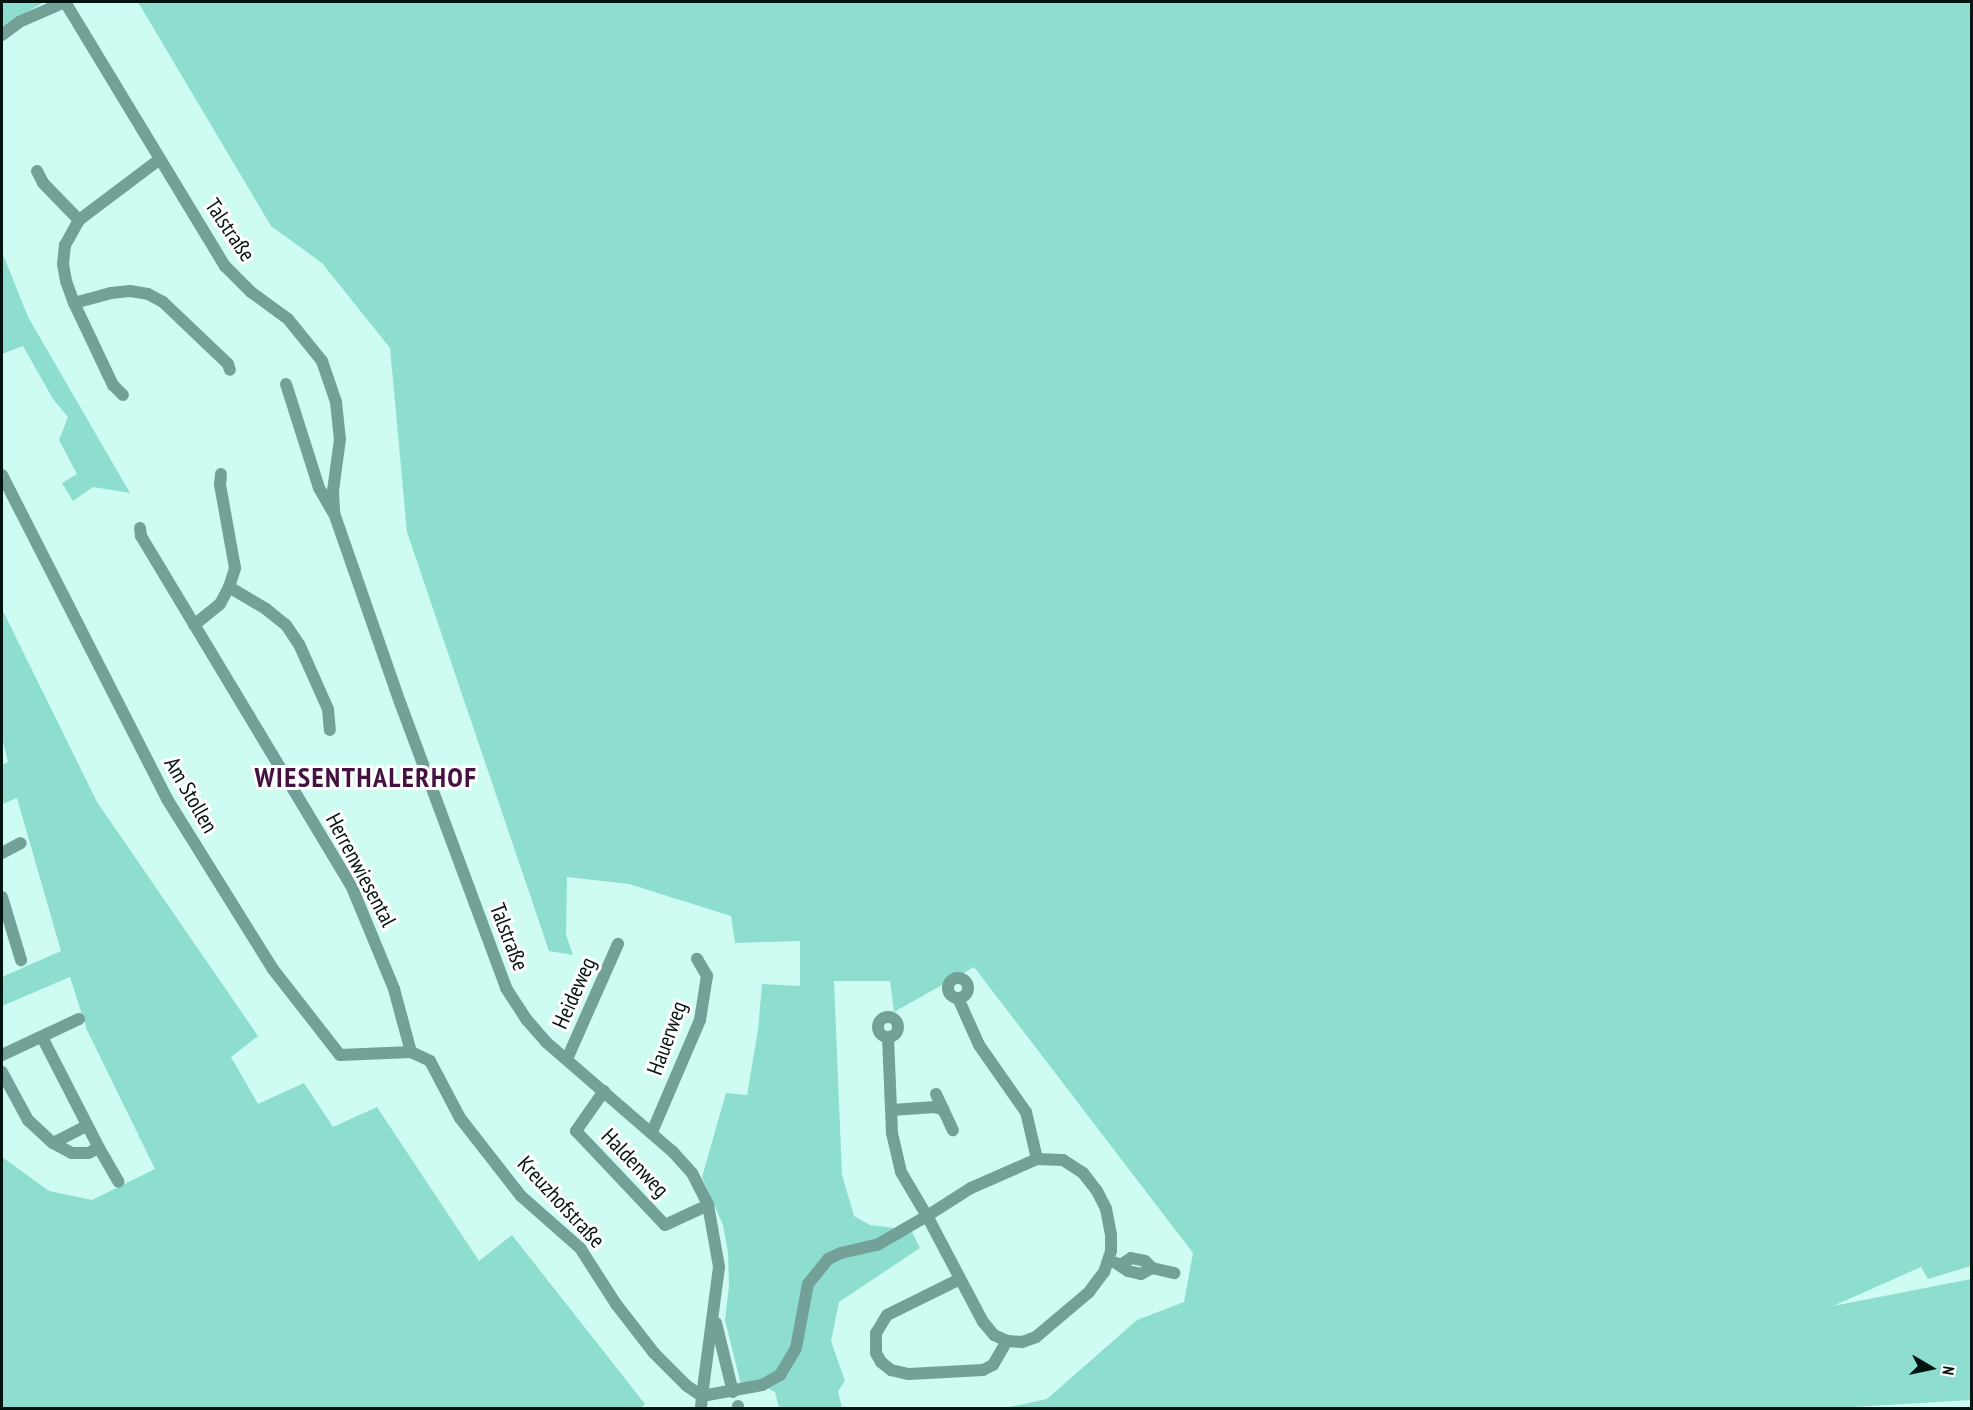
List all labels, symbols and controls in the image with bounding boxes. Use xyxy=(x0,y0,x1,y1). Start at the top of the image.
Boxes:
street label: Talstraße xyxy=(199,194,261,266)
street label: Am Stollen xyxy=(159,752,223,838)
district label: WIESENTHALERHOF xyxy=(254,760,478,794)
street label: Herrenwiesental xyxy=(320,809,402,931)
street label: Talstraße xyxy=(484,900,534,974)
street label: Heideweg xyxy=(547,953,601,1033)
street label: Hauerweg xyxy=(642,998,692,1078)
street label: Haldenweg xyxy=(596,1123,674,1203)
street label: Kreuzhofstraße xyxy=(512,1151,610,1253)
north arrow xyxy=(1901,1338,1961,1398)
text: N xyxy=(1938,1365,1959,1377)

